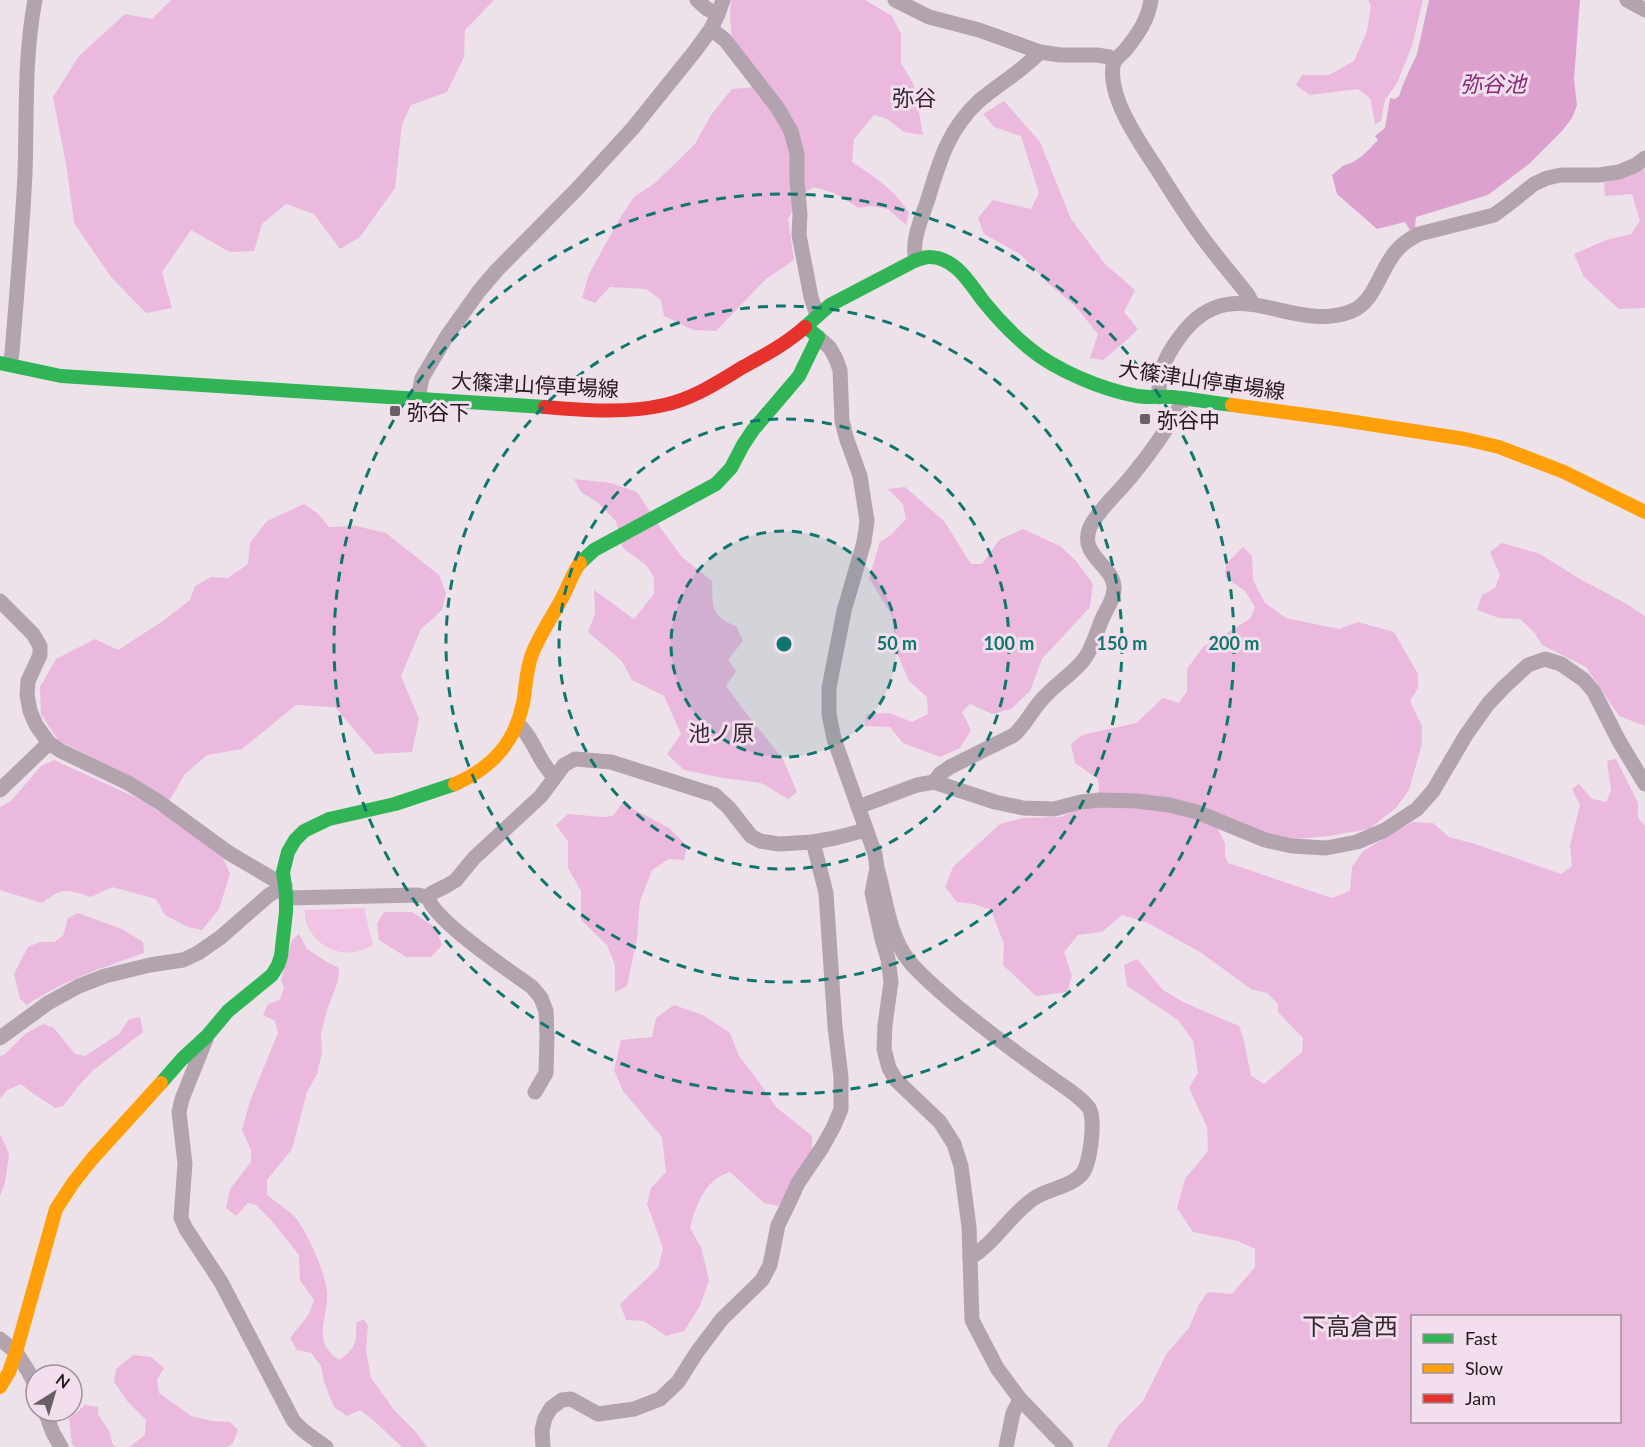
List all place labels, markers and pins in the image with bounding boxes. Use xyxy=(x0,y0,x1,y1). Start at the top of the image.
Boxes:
place label: 弥谷下 xyxy=(407,399,470,424)
marker: 弥谷下 xyxy=(388,404,402,418)
place label: 弥谷中 xyxy=(1157,407,1220,432)
marker: 弥谷中 xyxy=(1138,412,1152,426)
centre of rings xyxy=(774,634,794,654)

